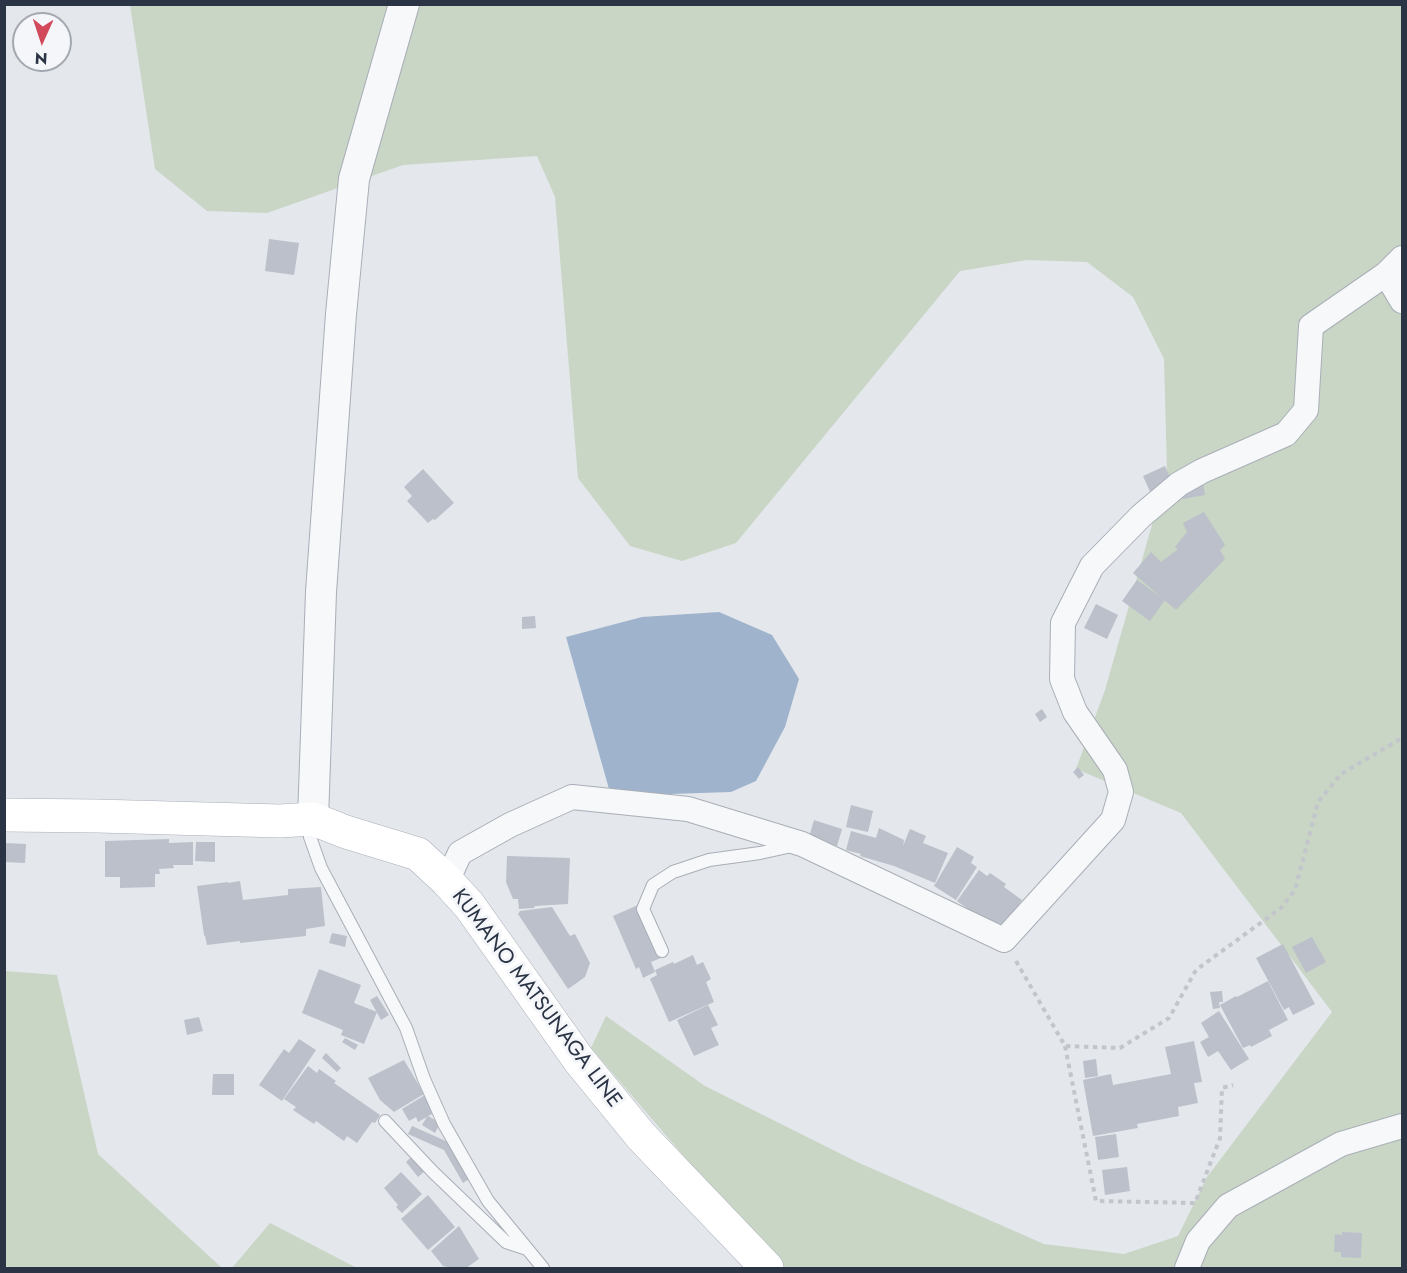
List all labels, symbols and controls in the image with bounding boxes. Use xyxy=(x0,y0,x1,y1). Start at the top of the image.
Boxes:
north arrow xyxy=(12,12,72,72)
text: N xyxy=(34,47,48,70)
street label: KUMANO MATSUNAGA LINE xyxy=(446,885,626,1113)

